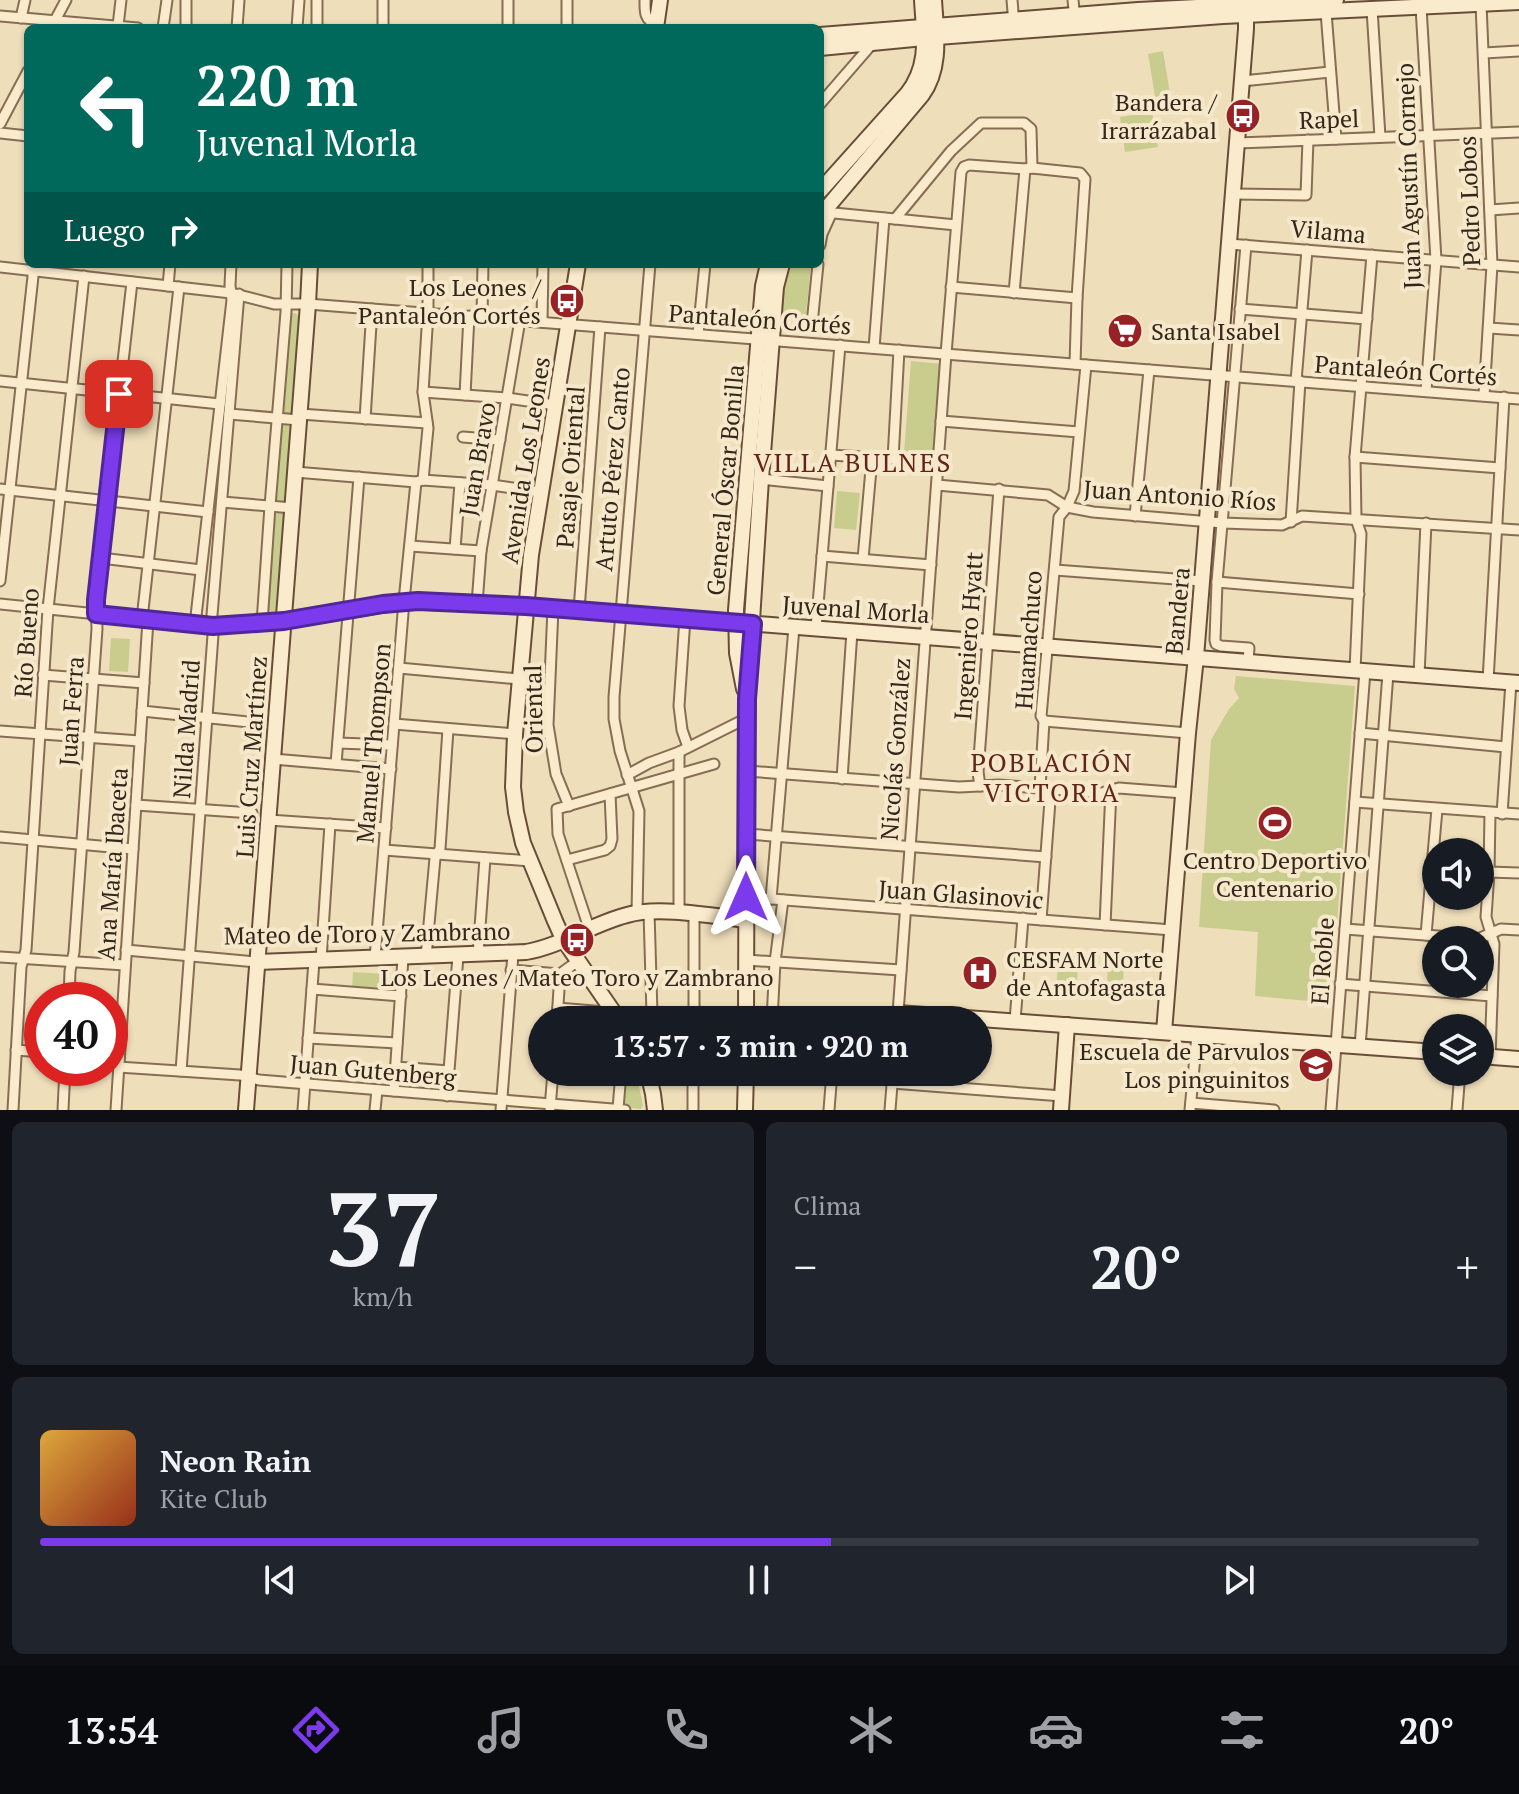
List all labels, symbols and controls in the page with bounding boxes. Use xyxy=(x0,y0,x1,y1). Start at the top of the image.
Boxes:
text: 220 m xyxy=(196,48,358,122)
icon: left xyxy=(64,56,168,160)
street label: Juan Agustín Cornejo xyxy=(1388,62,1428,290)
place label: Bandera / Irarrázabal xyxy=(1100,86,1218,146)
bus stop icon: Bandera / Irarrázabal xyxy=(1224,97,1262,135)
street label: Rapel xyxy=(1298,102,1360,136)
text: Juvenal Morla xyxy=(196,119,418,166)
street label: Pedro Lobos xyxy=(1451,135,1487,267)
icon: right xyxy=(161,208,205,252)
text: Luego xyxy=(64,210,145,250)
street label: Vilama xyxy=(1289,212,1367,250)
place label: Los Leones / Pantaleón Cortés xyxy=(358,271,542,331)
bus stop icon: Los Leones / Pantaleón Cortés xyxy=(548,282,586,320)
street label: Pantaleón Cortés xyxy=(668,297,852,341)
supermarket icon: Santa Isabel xyxy=(1106,312,1144,350)
place label: Santa Isabel xyxy=(1151,315,1280,347)
street label: Pantaleón Cortés xyxy=(1314,348,1498,392)
street label: Avenida Los Leones xyxy=(493,354,557,566)
pin xyxy=(85,360,153,428)
street label: General Óscar Bonilla xyxy=(699,363,751,597)
street label: Artuto Pérez Canto xyxy=(587,366,637,572)
icon: arrive xyxy=(97,372,141,416)
street label: Pasaje Oriental xyxy=(548,385,592,549)
street label: Juan Bravo xyxy=(451,399,503,519)
district label: VILLA BULNES xyxy=(754,445,952,479)
street label: Juan Antonio Ríos xyxy=(1082,472,1278,518)
street label: Ingeniero Hyatt xyxy=(946,551,990,721)
street label: Bandera xyxy=(1157,566,1197,656)
street label: Huamachuco xyxy=(1007,569,1049,711)
street label: Río Bueno xyxy=(6,587,46,699)
street label: Juvenal Morla xyxy=(781,588,931,630)
street label: Manuel Thompson xyxy=(348,642,398,844)
street label: Juan Ferra xyxy=(51,655,91,767)
street label: Luis Cruz Martínez xyxy=(228,655,274,859)
street label: Nicolás González xyxy=(873,657,917,841)
street label: Nilda Madrid xyxy=(165,658,207,800)
street label: Oriental xyxy=(516,664,550,754)
district label: POBLACIÓN VICTORIA xyxy=(970,745,1134,809)
street label: Ana María Ibaceta xyxy=(89,766,135,962)
sports icon: Centro Deportivo Centenario xyxy=(1256,804,1294,842)
map controls xyxy=(1422,838,1494,1086)
button: sound xyxy=(1422,838,1494,910)
place label: Centro Deportivo Centenario xyxy=(1183,844,1367,904)
position arrow xyxy=(704,855,788,939)
street label: Juan Glasinovic xyxy=(877,872,1045,916)
street label: Mateo de Toro y Zambrano xyxy=(223,915,511,951)
street label: El Roble xyxy=(1303,916,1341,1006)
bus stop icon: Los Leones / Mateo Toro y Zambrano xyxy=(558,921,596,959)
button: search xyxy=(1422,926,1494,998)
place label: CESFAM Norte de Antofagasta xyxy=(1006,943,1166,1003)
hospital icon: CESFAM Norte de Antofagasta xyxy=(961,954,999,992)
place label: Los Leones / Mateo Toro y Zambrano xyxy=(380,961,774,993)
speed limit sign: 40 xyxy=(24,982,128,1086)
button: layers xyxy=(1422,1014,1494,1086)
text: 13:57 · 3 min · 920 m xyxy=(612,1026,908,1066)
place label: Escuela de Parvulos Los pinguinitos xyxy=(1079,1035,1290,1095)
school or university icon: Escuela de Parvulos Los pinguinitos xyxy=(1297,1046,1335,1084)
street label: Juan Gutenberg xyxy=(289,1047,458,1093)
text: 37 xyxy=(324,1158,442,1296)
text: Clima xyxy=(794,1188,861,1222)
text: 20° xyxy=(1090,1227,1183,1306)
text: − xyxy=(794,1237,817,1296)
text: + xyxy=(1456,1237,1479,1296)
text: km/h xyxy=(353,1279,413,1313)
text: Neon Rain xyxy=(160,1441,311,1481)
text: Kite Club xyxy=(160,1481,267,1515)
icon: previous xyxy=(258,1558,302,1602)
icon: pause xyxy=(737,1558,781,1602)
icon: next xyxy=(1217,1558,1261,1602)
icon: directions xyxy=(288,1702,344,1758)
icon: music xyxy=(473,1702,529,1758)
icon: phone xyxy=(658,1702,714,1758)
icon: climate xyxy=(843,1702,899,1758)
icon: car xyxy=(1028,1702,1084,1758)
icon: filters xyxy=(1214,1702,1270,1758)
text: 13:54 xyxy=(65,1707,158,1754)
text: 20° xyxy=(1399,1707,1454,1754)

